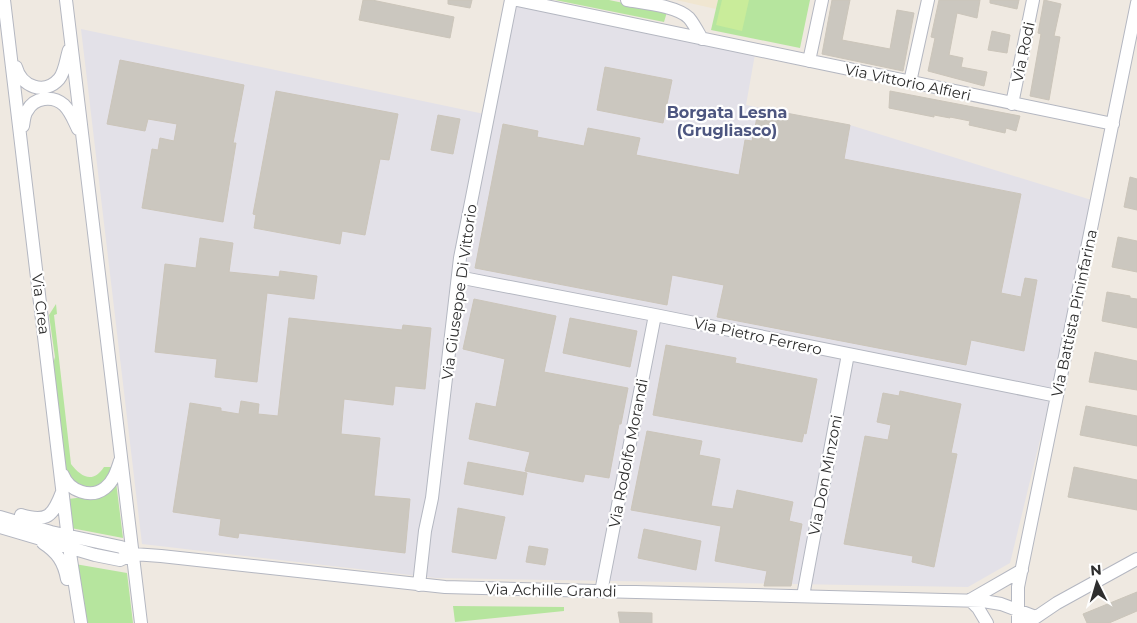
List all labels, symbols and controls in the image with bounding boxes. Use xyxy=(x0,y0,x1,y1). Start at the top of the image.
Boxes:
street label: Via Rodi xyxy=(1007,20,1039,84)
street label: Via Vittorio Alfieri xyxy=(843,59,973,105)
district label: Borgata Lesna (Grugliasco) xyxy=(667,103,787,140)
street label: Via Giuseppe Di Vittorio xyxy=(437,203,481,381)
street label: Via Battista Pininfarina xyxy=(1047,227,1101,399)
street label: Via Crea xyxy=(28,272,54,336)
street label: Via Pietro Ferrero xyxy=(692,313,824,359)
street label: Via Rodolfo Morandi xyxy=(604,377,652,529)
street label: Via Don Minzoni xyxy=(804,413,846,537)
north arrow xyxy=(1072,558,1122,608)
text: N xyxy=(1089,561,1102,580)
street label: Via Achille Grandi xyxy=(485,579,617,601)

